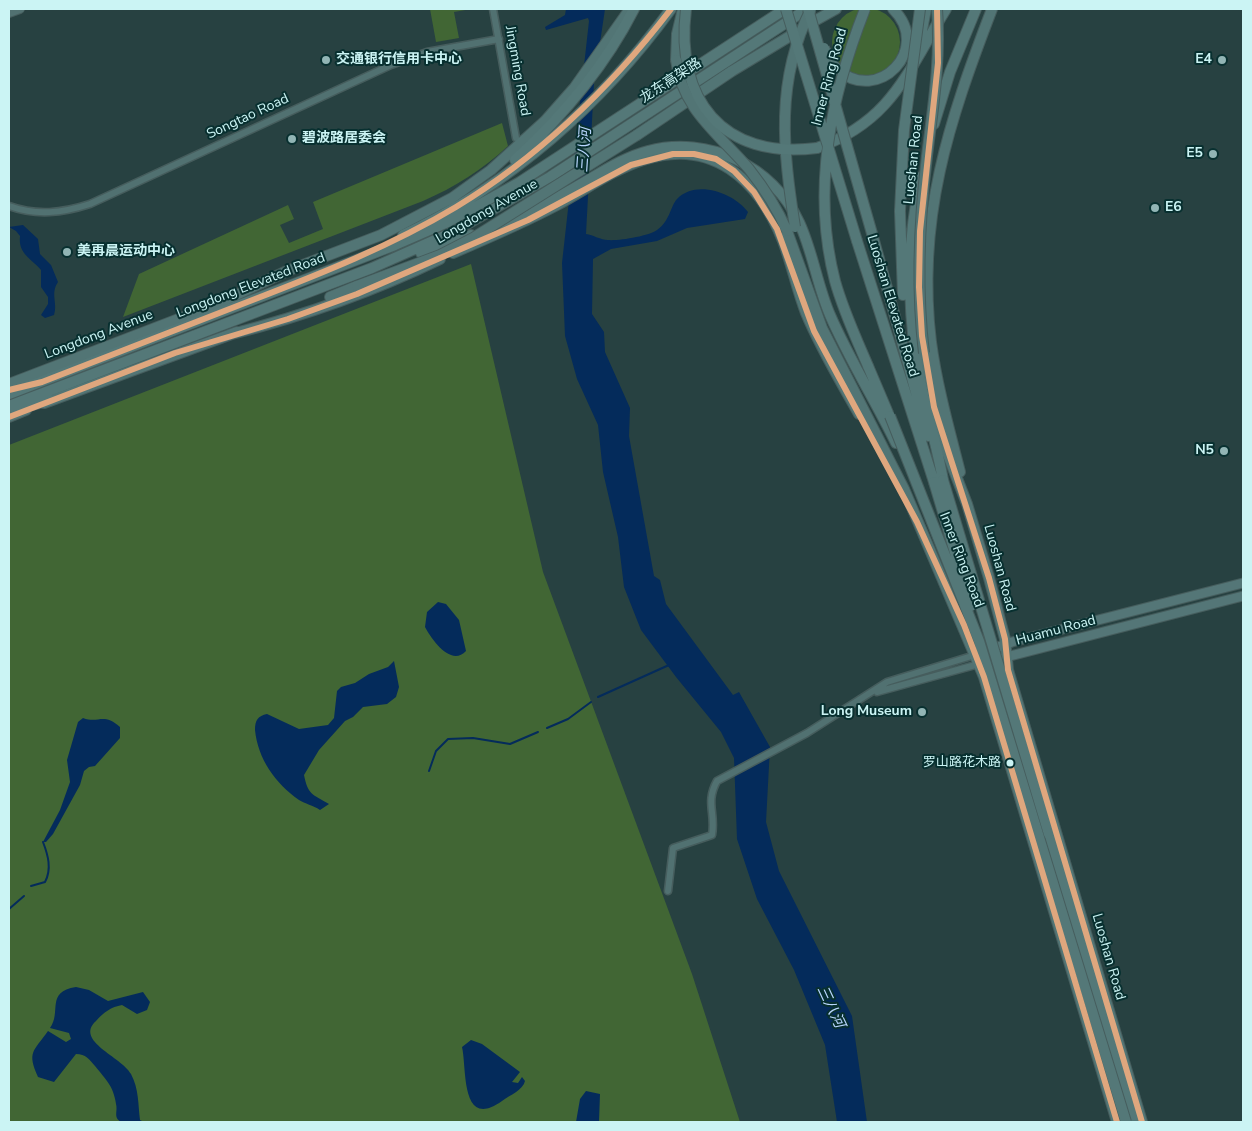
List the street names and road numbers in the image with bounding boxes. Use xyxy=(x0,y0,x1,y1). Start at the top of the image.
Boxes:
street label: Jingming Road xyxy=(501,24,533,118)
street label: Inner Ring Road xyxy=(809,26,851,128)
street label: 龙东高架路 xyxy=(637,55,705,107)
street label: Songtao Road xyxy=(204,91,292,143)
street label: Luoshan Road xyxy=(901,115,927,205)
street label: Longdong Avenue xyxy=(433,176,541,248)
street label: Luoshan Elevated Road xyxy=(862,233,922,379)
street label: Longdong Elevated Road xyxy=(174,250,328,322)
street label: Longdong Avenue xyxy=(42,307,156,363)
street label: Inner Ring Road xyxy=(935,510,987,610)
street label: Luoshan Road xyxy=(979,523,1019,613)
street label: Huamu Road xyxy=(1014,612,1098,650)
street label: Luoshan Road xyxy=(1088,912,1128,1002)

